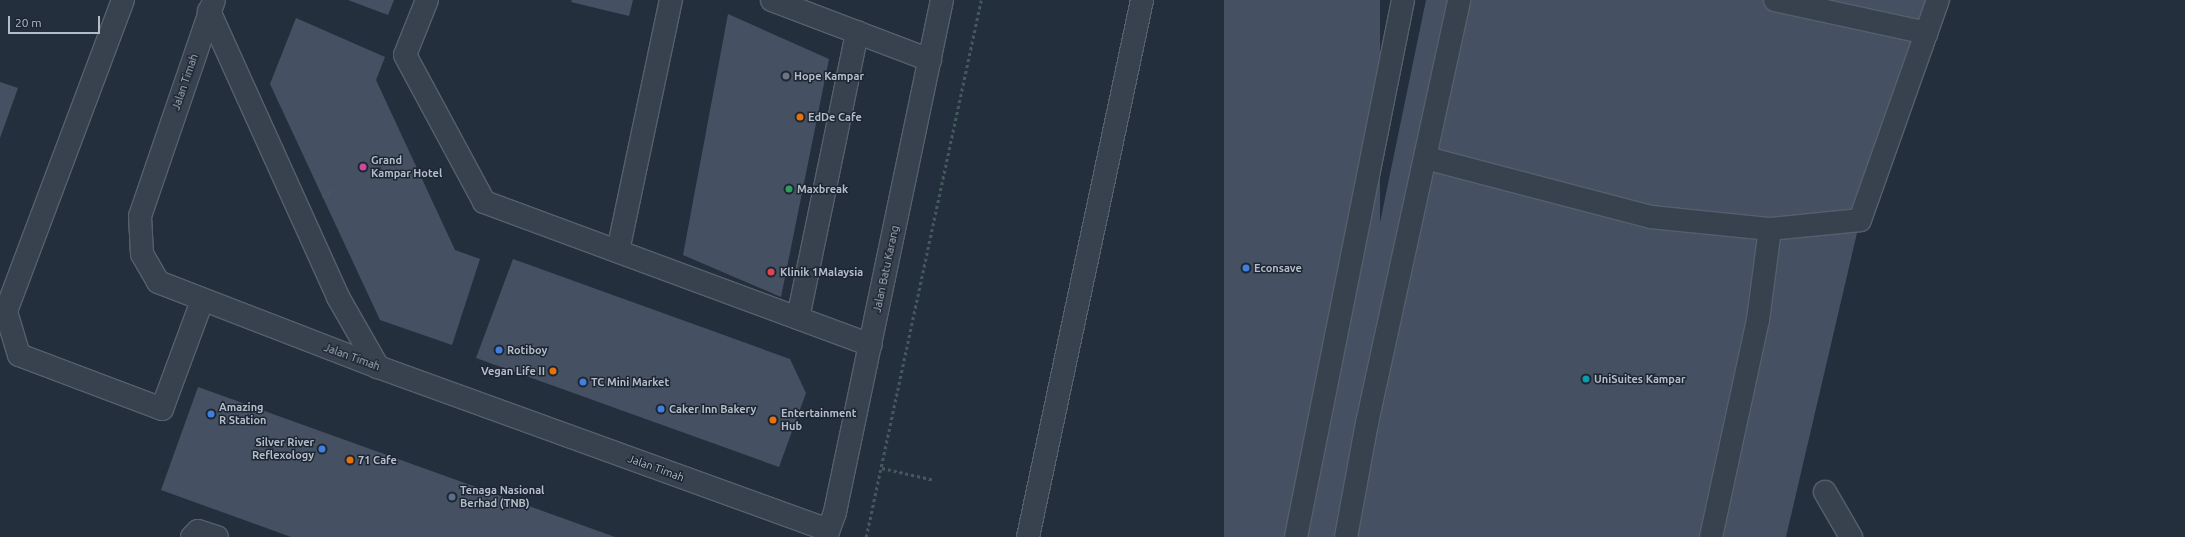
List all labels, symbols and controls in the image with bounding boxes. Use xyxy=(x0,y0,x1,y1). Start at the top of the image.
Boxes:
scale bar xyxy=(10,8,102,34)
text: 20 m xyxy=(15,16,42,29)
street label: Jalan Timah xyxy=(169,52,201,112)
place label: Hope Kampar xyxy=(794,69,864,83)
marker: Hope Kampar xyxy=(781,71,791,81)
place label: EdDe Cafe xyxy=(808,110,862,124)
marker: EdDe Cafe xyxy=(795,112,805,122)
place label: Grand Kampar Hotel xyxy=(371,154,442,180)
marker: Grand Kampar Hotel xyxy=(358,162,368,172)
place label: Maxbreak xyxy=(797,182,848,196)
marker: Maxbreak xyxy=(784,184,794,194)
street label: Jalan Batu Karang xyxy=(870,224,902,314)
place label: Econsave xyxy=(1254,261,1302,275)
marker: Econsave xyxy=(1241,263,1251,273)
place label: Klinik 1Malaysia xyxy=(780,265,863,279)
marker: Klinik 1Malaysia xyxy=(765,266,777,278)
street label: Jalan Timah xyxy=(322,341,382,373)
place label: Rotiboy xyxy=(507,343,547,357)
marker: Rotiboy xyxy=(494,345,504,355)
place label: Vegan Life II xyxy=(481,364,545,378)
marker: Vegan Life II xyxy=(548,366,558,376)
place label: UniSuites Kampar xyxy=(1594,372,1685,386)
marker: UniSuites Kampar xyxy=(1581,374,1591,384)
place label: TC Mini Market xyxy=(591,375,669,389)
marker: TC Mini Market xyxy=(578,377,588,387)
place label: Amazing R Station xyxy=(219,401,266,427)
place label: Caker Inn Bakery xyxy=(669,402,756,416)
marker: Caker Inn Bakery xyxy=(656,404,666,414)
place label: Entertainment Hub xyxy=(781,407,856,433)
marker: Amazing R Station xyxy=(206,409,216,419)
marker: Entertainment Hub xyxy=(768,415,778,425)
place label: Silver River Reflexology xyxy=(252,436,314,462)
marker: Silver River Reflexology xyxy=(317,444,327,454)
street label: Jalan Timah xyxy=(626,452,686,484)
place label: 71 Cafe xyxy=(358,453,397,467)
marker: 71 Cafe xyxy=(345,455,355,465)
place label: Tenaga Nasional Berhad (TNB) xyxy=(460,484,544,510)
marker: Tenaga Nasional Berhad (TNB) xyxy=(447,492,457,502)

